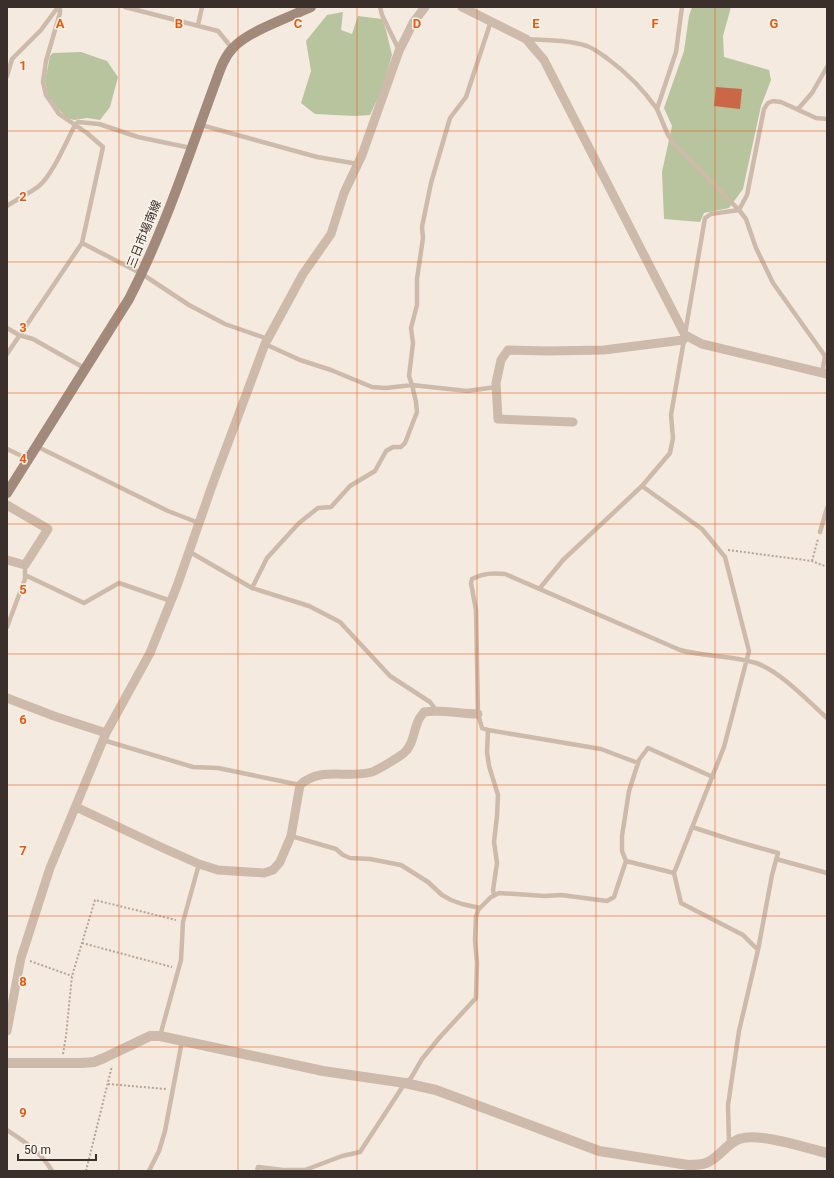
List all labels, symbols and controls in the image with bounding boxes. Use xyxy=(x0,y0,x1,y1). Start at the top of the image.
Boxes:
text: A xyxy=(56,16,65,31)
text: B xyxy=(175,16,183,31)
text: C xyxy=(294,16,303,31)
text: D xyxy=(413,16,421,31)
text: E xyxy=(532,16,540,31)
text: F xyxy=(651,16,659,31)
text: G xyxy=(770,16,779,31)
text: 1 xyxy=(19,58,27,73)
text: 2 xyxy=(19,189,27,204)
street label: 三日市場南線 xyxy=(124,198,164,270)
text: 3 xyxy=(19,320,27,335)
text: 4 xyxy=(19,451,27,466)
text: 5 xyxy=(19,582,27,597)
text: 6 xyxy=(19,712,27,727)
text: 7 xyxy=(19,843,27,858)
text: 8 xyxy=(19,974,27,989)
text: 9 xyxy=(19,1105,27,1120)
scale bar xyxy=(18,1136,96,1162)
text: 50 m xyxy=(24,1143,51,1157)

